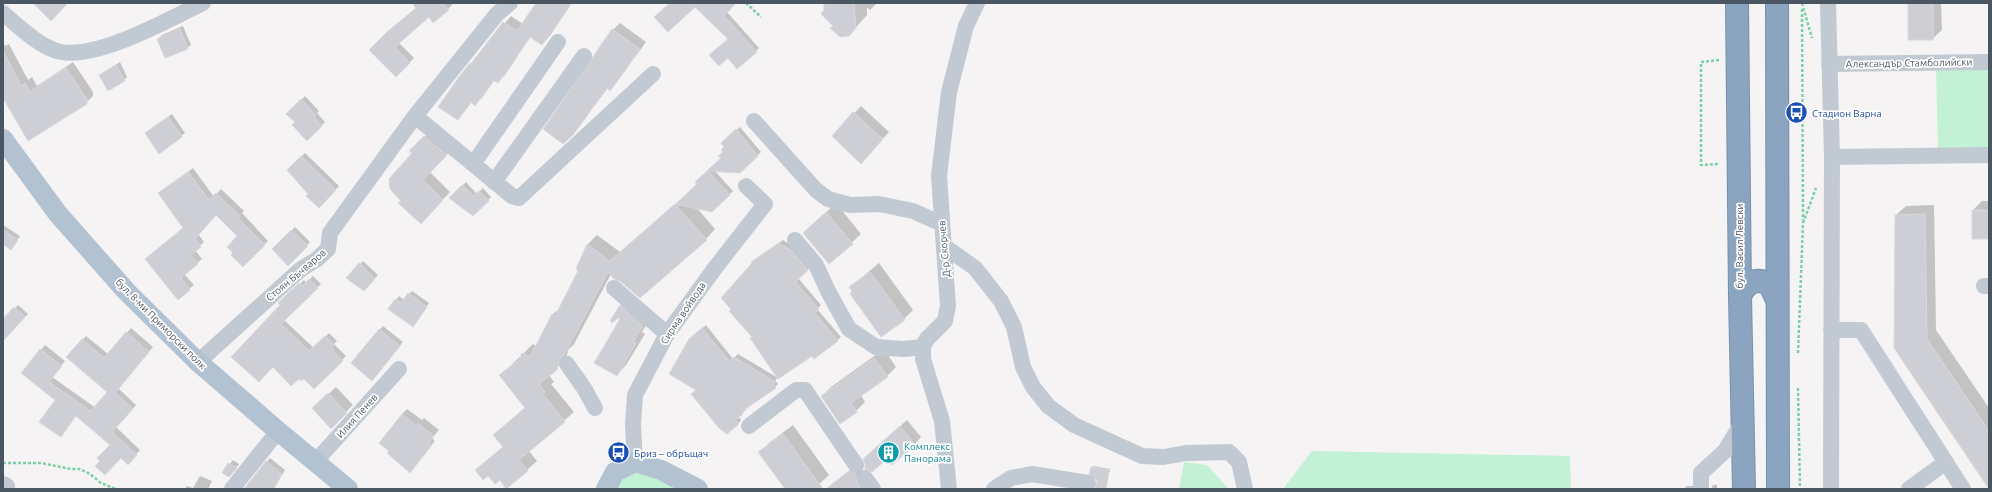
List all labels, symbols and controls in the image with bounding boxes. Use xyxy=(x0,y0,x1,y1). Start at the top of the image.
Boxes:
street label: Александър Стамболийски xyxy=(1846,56,1972,70)
bus stop icon: Стадион Варна xyxy=(1783,100,1809,126)
place label: Стадион Варна xyxy=(1812,108,1882,119)
street label: бул. Васил Левски xyxy=(1734,203,1745,288)
street label: Д-р Скорчев xyxy=(936,220,952,278)
street label: Стоян Бъчваров xyxy=(264,247,328,303)
street label: бул. 8-ми Приморски полк xyxy=(113,276,209,372)
street label: Сирма войвода xyxy=(658,280,708,346)
street label: Илия Пенев xyxy=(334,392,380,440)
building icon: Комплекс Панорама xyxy=(876,439,902,465)
bus stop icon: Бриз – обръщач xyxy=(606,440,632,466)
place label: Комплекс Панорама xyxy=(904,441,951,464)
place label: Бриз – обръщач xyxy=(634,448,708,459)

